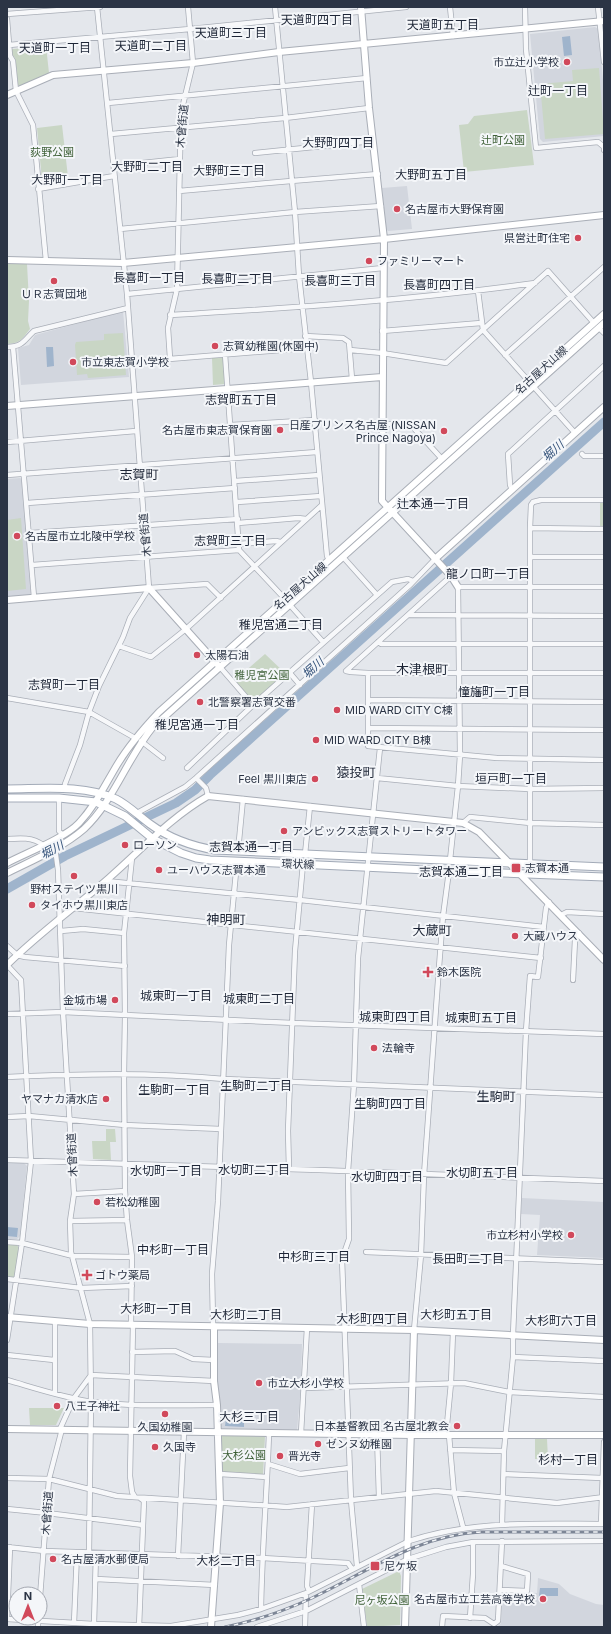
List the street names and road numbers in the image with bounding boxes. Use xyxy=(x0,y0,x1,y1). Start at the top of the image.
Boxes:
street label: 木曾街道 xyxy=(173,103,191,149)
street label: 名古屋犬山線 xyxy=(512,343,570,397)
street label: 木曾街道 xyxy=(136,512,154,558)
street label: 名古屋犬山線 xyxy=(271,559,329,613)
street label: 環状線 xyxy=(281,856,315,872)
street label: 木曾街道 xyxy=(64,1133,80,1177)
street label: 木曾街道 xyxy=(38,1491,56,1535)

